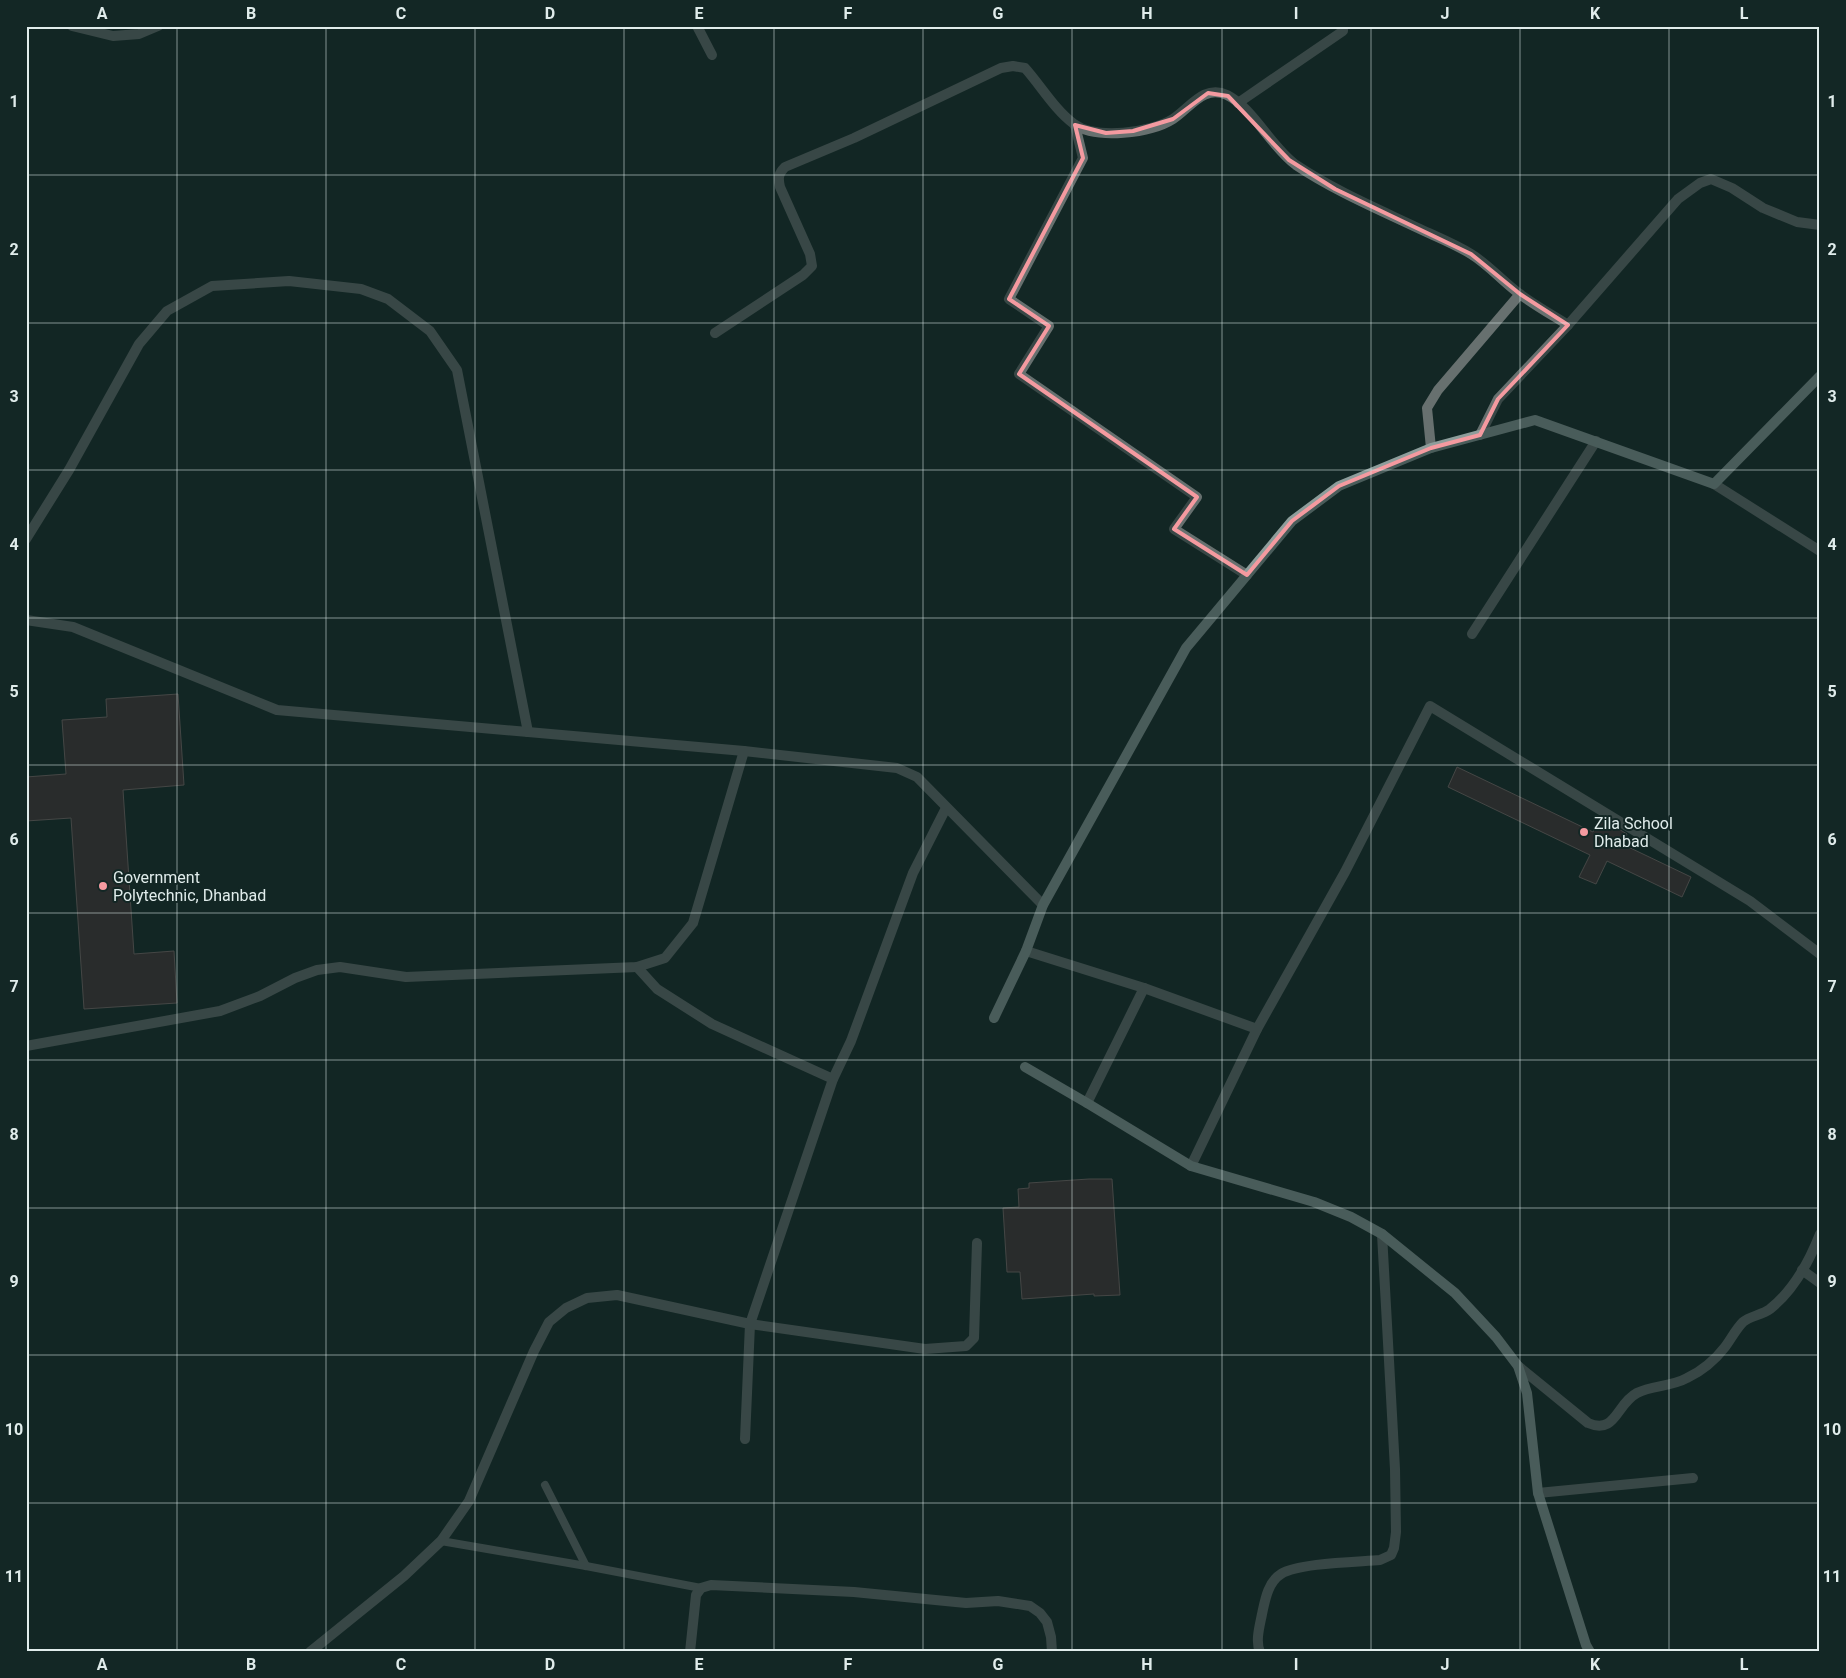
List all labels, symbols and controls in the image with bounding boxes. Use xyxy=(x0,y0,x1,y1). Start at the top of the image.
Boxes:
text: A xyxy=(97,4,108,23)
text: B xyxy=(246,4,256,23)
text: C xyxy=(396,4,406,23)
text: D xyxy=(545,4,555,23)
text: E xyxy=(695,4,704,23)
text: F xyxy=(844,4,853,23)
text: G xyxy=(993,4,1004,23)
text: H xyxy=(1141,4,1153,23)
text: I xyxy=(1294,4,1298,23)
text: J xyxy=(1441,4,1449,23)
text: K xyxy=(1590,4,1601,23)
text: L xyxy=(1740,4,1749,23)
text: 1 xyxy=(9,92,19,111)
text: 1 xyxy=(1827,92,1837,111)
text: 2 xyxy=(9,240,19,259)
text: 2 xyxy=(1827,240,1837,259)
text: 3 xyxy=(9,387,19,406)
text: 3 xyxy=(1827,387,1837,406)
text: 4 xyxy=(9,535,19,554)
text: 4 xyxy=(1827,535,1837,554)
text: 5 xyxy=(9,682,19,701)
text: 5 xyxy=(1827,682,1837,701)
place label: Zila School Dhabad xyxy=(1594,814,1673,851)
marker: Zila School Dhabad xyxy=(1578,826,1590,838)
text: 6 xyxy=(9,830,19,849)
text: 6 xyxy=(1827,830,1837,849)
place label: Government Polytechnic, Dhanbad xyxy=(113,868,266,905)
marker: Government Polytechnic, Dhanbad xyxy=(97,880,109,892)
text: 7 xyxy=(9,977,19,996)
text: 7 xyxy=(1827,977,1837,996)
text: 8 xyxy=(9,1125,19,1144)
text: 8 xyxy=(1827,1125,1837,1144)
text: 9 xyxy=(9,1272,19,1291)
text: 9 xyxy=(1827,1272,1837,1291)
text: 10 xyxy=(5,1420,23,1439)
text: 10 xyxy=(1823,1420,1841,1439)
text: 11 xyxy=(5,1567,23,1586)
text: 11 xyxy=(1823,1567,1841,1586)
text: A xyxy=(97,1655,108,1674)
text: B xyxy=(246,1655,256,1674)
text: C xyxy=(396,1655,406,1674)
text: D xyxy=(545,1655,555,1674)
text: E xyxy=(695,1655,704,1674)
text: F xyxy=(844,1655,853,1674)
text: G xyxy=(993,1655,1004,1674)
text: H xyxy=(1141,1655,1153,1674)
text: I xyxy=(1294,1655,1298,1674)
text: J xyxy=(1441,1655,1449,1674)
text: K xyxy=(1590,1655,1601,1674)
text: L xyxy=(1740,1655,1749,1674)

